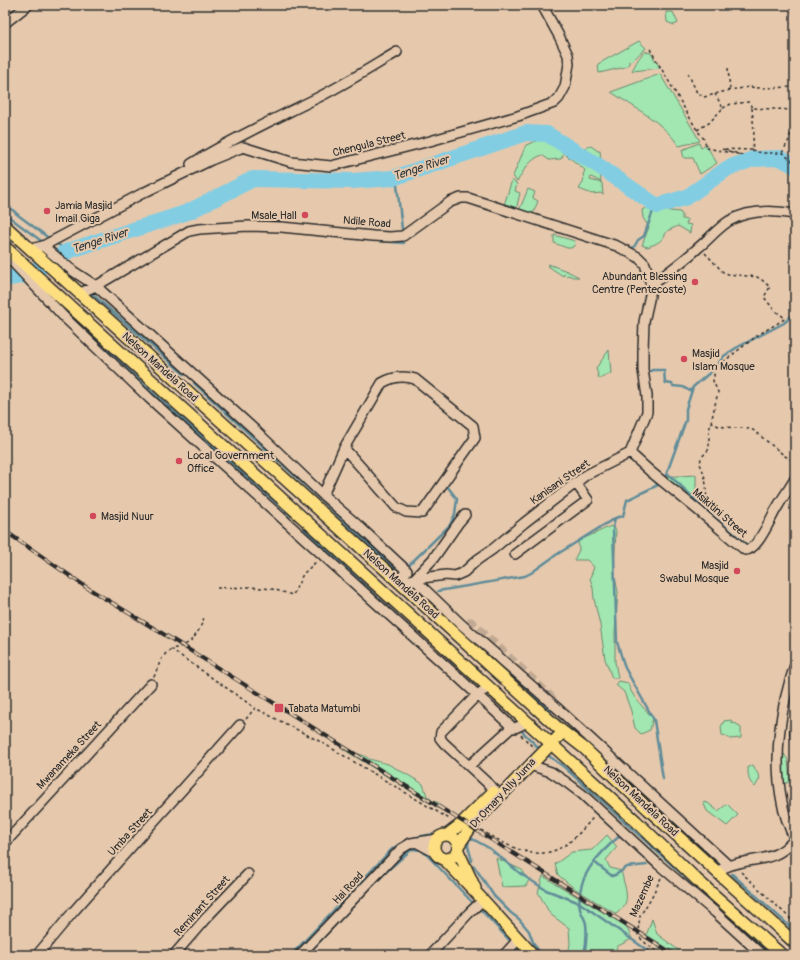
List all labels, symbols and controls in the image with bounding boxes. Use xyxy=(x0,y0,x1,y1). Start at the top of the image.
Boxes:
street label: Chengula Street xyxy=(331,129,407,159)
water label: Tenge River xyxy=(391,151,453,184)
place label: Jamia Masjid Imail Giga xyxy=(55,199,112,225)
marker: Jamia Masjid Imail Giga xyxy=(42,206,52,216)
place label: Msale Hall xyxy=(251,209,297,222)
marker: Msale Hall xyxy=(300,210,310,220)
street label: Ndile Road xyxy=(343,213,391,231)
water label: Tenge River xyxy=(70,224,132,257)
place label: Abundant Blessing Centre (Pentecoste) xyxy=(592,270,687,296)
marker: Abundant Blessing Centre (Pentecoste) xyxy=(690,277,700,287)
street label: Nelson Mandela Road xyxy=(119,330,201,404)
place label: Masjid Islam Mosque xyxy=(692,347,755,373)
marker: Masjid Islam Mosque xyxy=(679,354,689,364)
place label: Local Government Office xyxy=(187,449,275,475)
marker: Local Government Office xyxy=(174,456,184,466)
street label: Kanisani Street xyxy=(528,456,593,507)
street label: Msikitini Street xyxy=(690,486,750,541)
place label: Masjid Nuur xyxy=(101,510,154,523)
marker: Masjid Nuur xyxy=(88,511,98,521)
street label: Nelson Mandela Road xyxy=(360,547,442,621)
place label: Masjid Swabul Mosque xyxy=(659,559,730,585)
marker: Masjid Swabul Mosque xyxy=(732,566,742,576)
marker: Tabata Matumbi xyxy=(273,702,285,714)
place label: Tabata Matumbi xyxy=(288,702,360,715)
street label: Mwanameka Street xyxy=(34,718,104,792)
street label: Dr.Omary Ally Juma xyxy=(467,756,539,830)
street label: Nelson Mandela Road xyxy=(601,763,681,839)
street label: Umba Street xyxy=(105,805,155,859)
street label: Hai Road xyxy=(330,869,366,907)
street label: Mazembe xyxy=(627,872,657,919)
street label: Reminant Street xyxy=(171,873,233,939)

